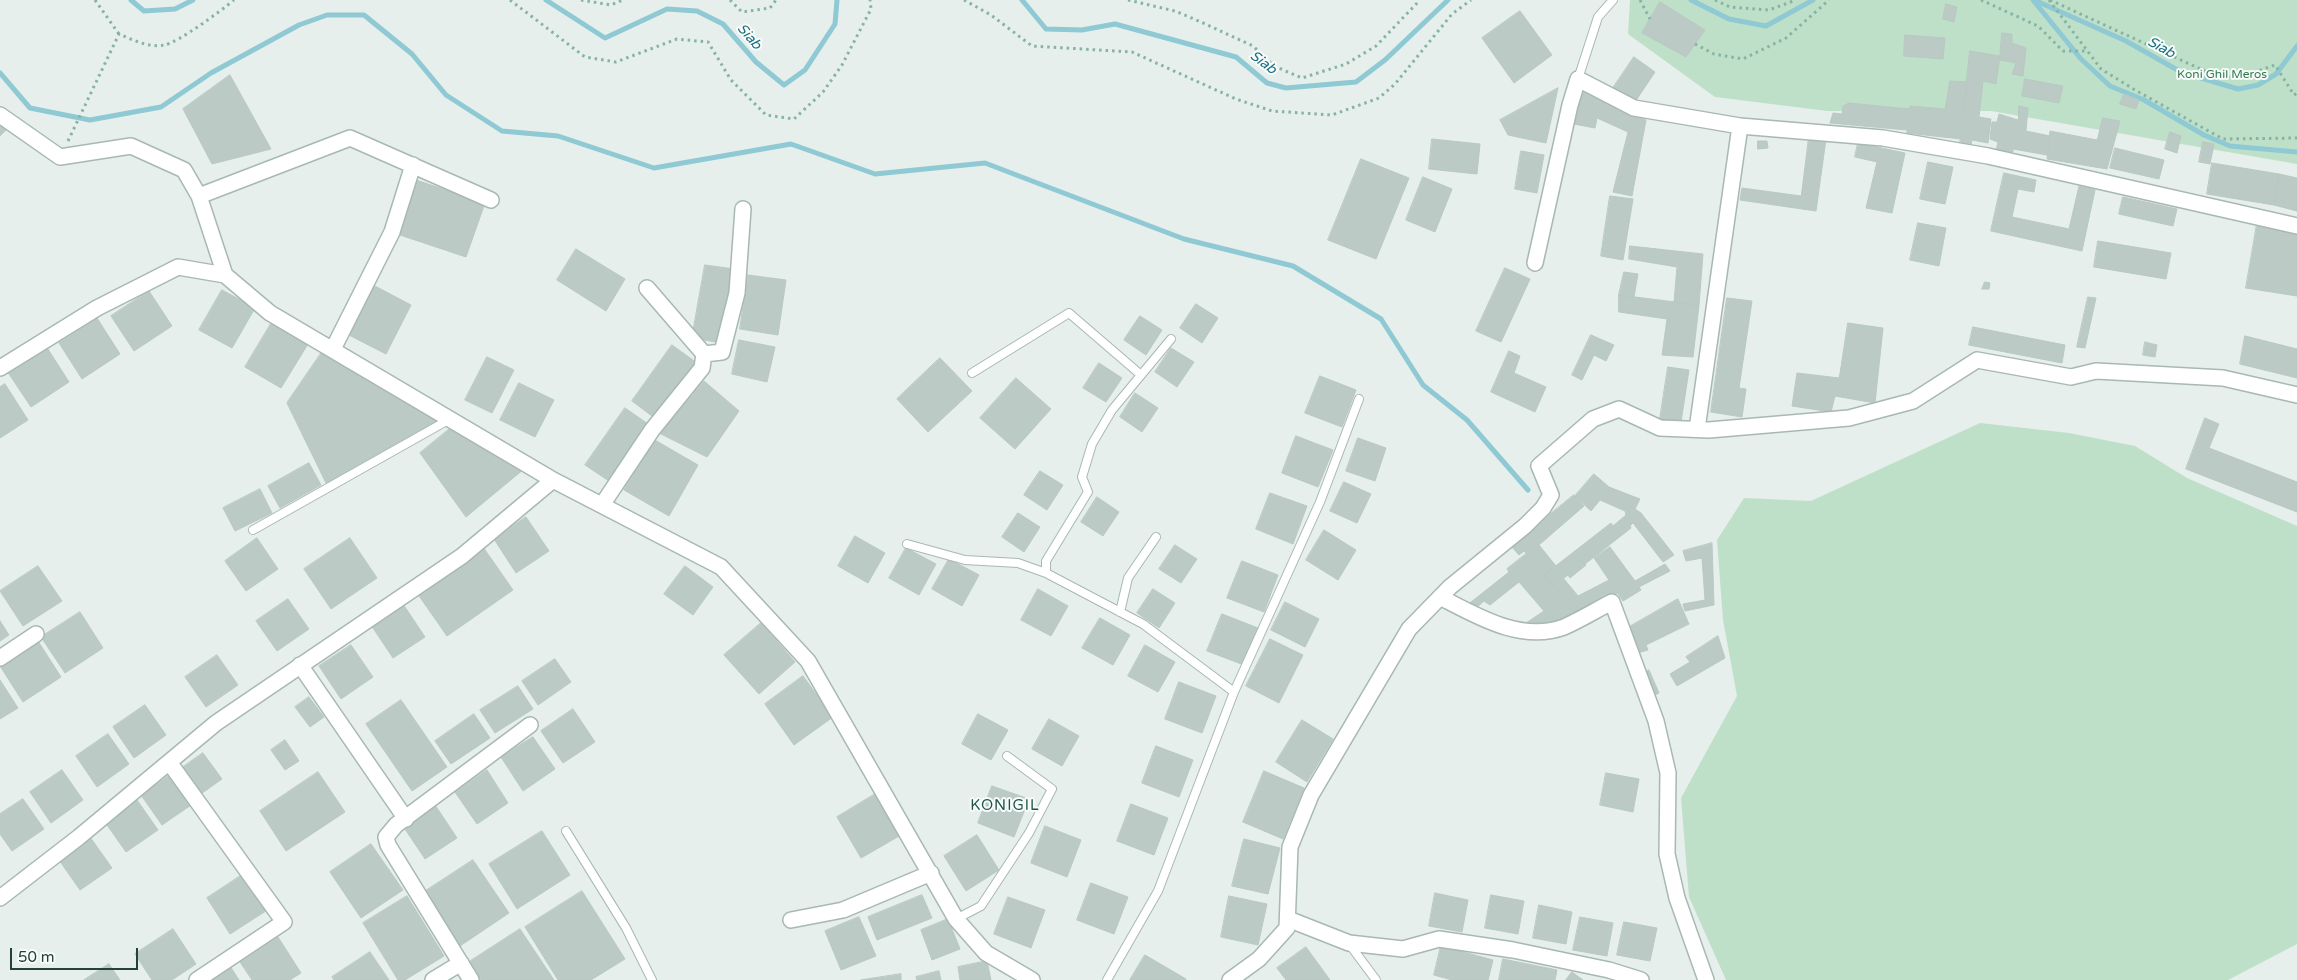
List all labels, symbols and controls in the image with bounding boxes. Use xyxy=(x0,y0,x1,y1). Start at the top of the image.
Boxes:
water label: Siab xyxy=(733,21,765,53)
water label: Siab xyxy=(2144,34,2178,62)
water label: Siab xyxy=(1246,48,1280,78)
park label: Koni Ghil Meros xyxy=(2177,68,2267,82)
district label: KONIGIL xyxy=(969,797,1041,815)
scale bar xyxy=(12,938,140,970)
text: 50 m xyxy=(18,948,55,966)

